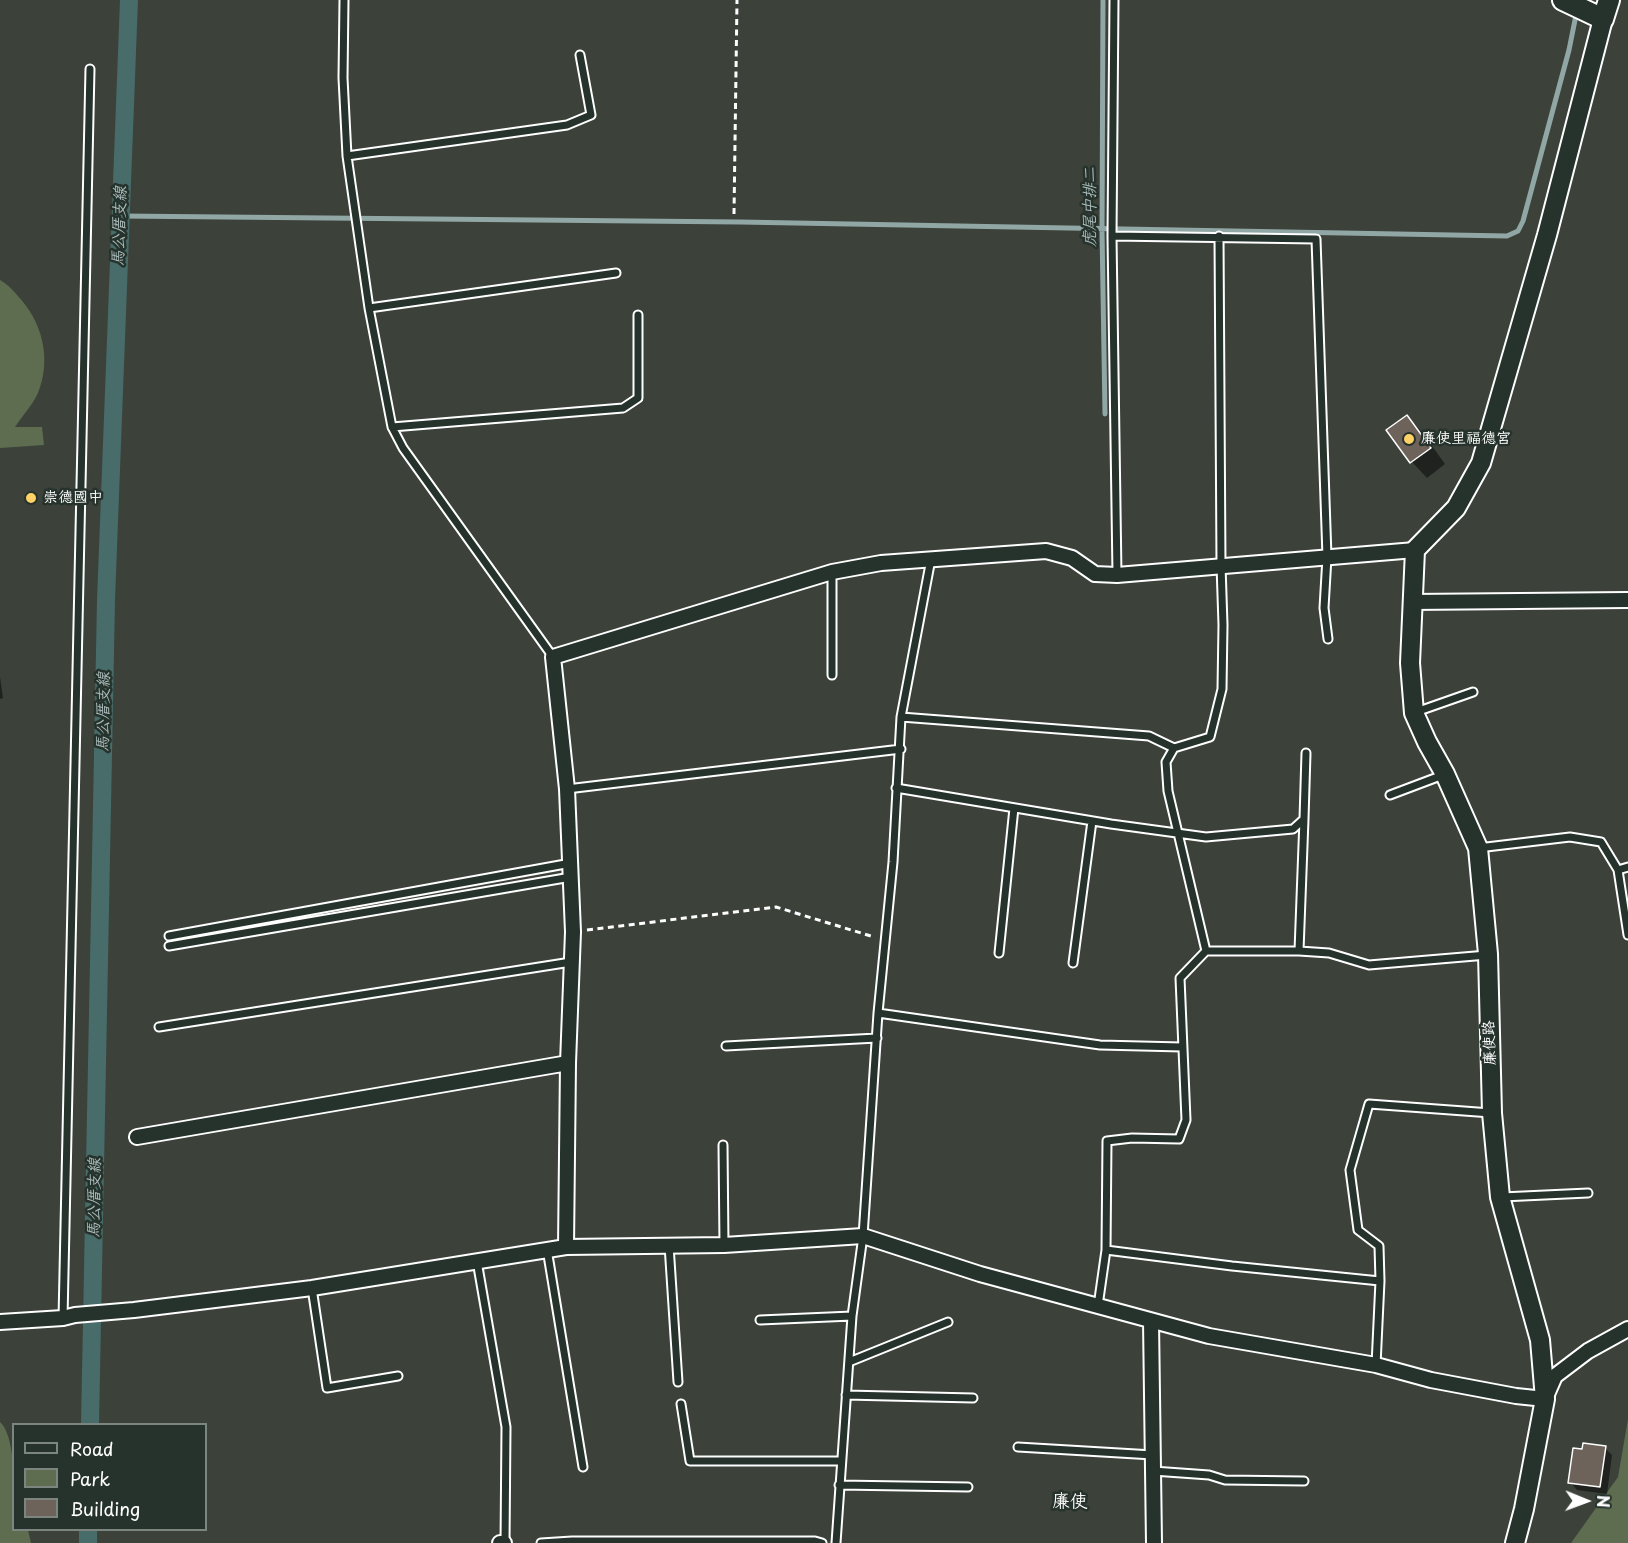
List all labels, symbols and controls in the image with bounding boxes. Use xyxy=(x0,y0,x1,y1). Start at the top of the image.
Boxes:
water label: 虎尾中排二 xyxy=(1081,167,1101,247)
water label: 馬公厝支線 xyxy=(109,186,131,266)
place label: 廉使里福德宮 xyxy=(1421,430,1511,448)
marker: 廉使里福德宮 xyxy=(1402,432,1416,446)
place label: 崇德國中 xyxy=(43,489,103,507)
marker: 崇德國中 xyxy=(24,491,38,505)
water label: 馬公厝支線 xyxy=(94,672,114,752)
street label: 廉使路 xyxy=(1480,1020,1500,1066)
water label: 馬公厝支線 xyxy=(85,1158,105,1238)
legend xyxy=(12,1423,207,1531)
text: Road xyxy=(70,1435,114,1462)
text: Park xyxy=(70,1465,110,1492)
north arrow xyxy=(1556,1471,1616,1531)
district label: 廉使 xyxy=(1052,1491,1088,1513)
text: Building xyxy=(70,1495,140,1522)
text: N xyxy=(1592,1495,1616,1508)

